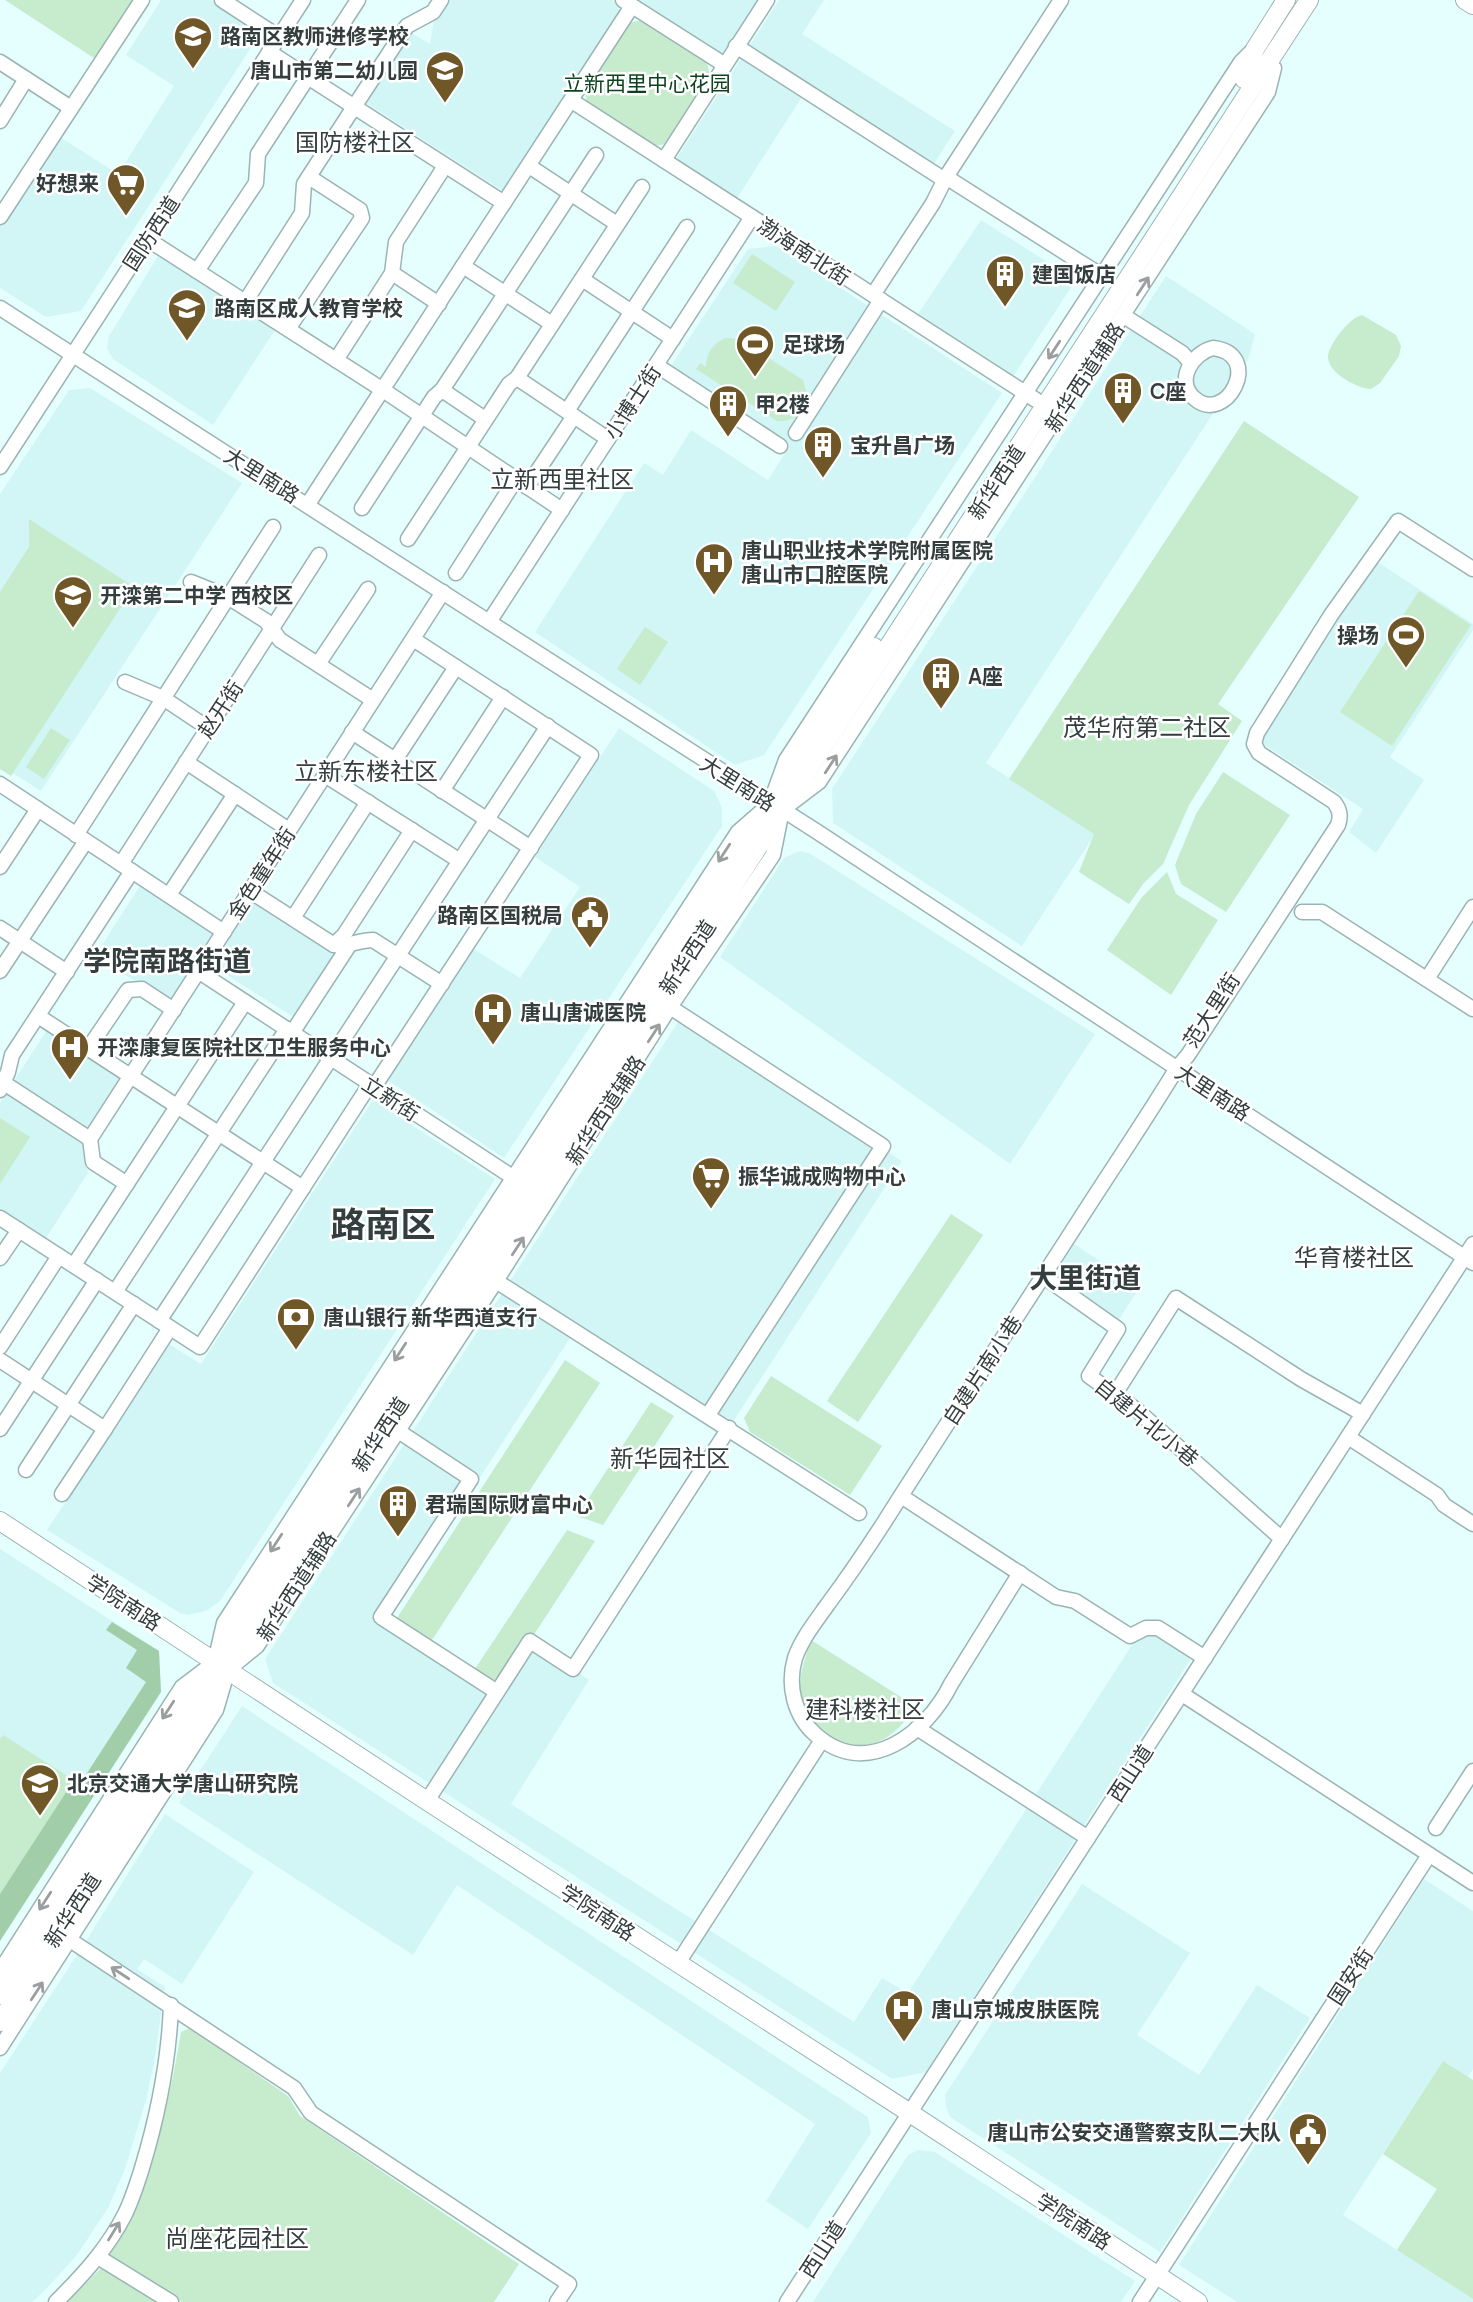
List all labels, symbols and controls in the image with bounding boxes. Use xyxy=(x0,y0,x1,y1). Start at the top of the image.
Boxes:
school or university icon: 路南区教师进修学校 xyxy=(172,15,214,70)
place label: 路南区教师进修学校 xyxy=(220,22,409,50)
school or university icon: 唐山市第二幼儿园 xyxy=(424,49,466,104)
place label: 唐山市第二幼儿园 xyxy=(250,56,418,84)
park label: 立新西里中心花园 xyxy=(563,69,731,97)
district label: 国防楼社区 xyxy=(295,125,415,158)
supermarket icon: 好想来 xyxy=(105,162,147,217)
place label: 好想来 xyxy=(36,169,99,197)
street label: 国防西道 xyxy=(116,190,186,276)
street label: 渤海南北街 xyxy=(752,211,856,291)
building icon: 建国饭店 xyxy=(984,253,1026,308)
place label: 建国饭店 xyxy=(1032,260,1116,288)
one-way arrow xyxy=(1136,277,1150,297)
school or university icon: 路南区成人教育学校 xyxy=(166,287,208,342)
place label: 路南区成人教育学校 xyxy=(214,294,403,322)
street label: 新华西道辅路 xyxy=(1038,317,1130,437)
sports icon: 足球场 xyxy=(734,323,776,378)
place label: 足球场 xyxy=(782,330,845,358)
one-way arrow xyxy=(1047,340,1062,359)
street label: 小博士街 xyxy=(597,359,667,445)
building icon: C座 xyxy=(1102,370,1144,425)
place label: C座 xyxy=(1150,377,1187,405)
building icon: 甲2楼 xyxy=(707,383,749,438)
place label: 甲2楼 xyxy=(755,390,810,418)
building icon: 宝升昌广场 xyxy=(802,424,844,479)
place label: 宝升昌广场 xyxy=(850,431,955,459)
street label: 新华西道 xyxy=(961,439,1031,525)
street label: 大里南路 xyxy=(219,441,305,509)
district label: 立新西里社区 xyxy=(490,462,634,495)
place label: 唐山职业技术学院附属医院 唐山市口腔医院 xyxy=(741,536,993,588)
hospital icon: 唐山职业技术学院附属医院 唐山市口腔医院 xyxy=(693,541,735,596)
school or university icon: 开滦第二中学 西校区 xyxy=(52,574,94,629)
place label: 开滦第二中学 西校区 xyxy=(100,581,293,609)
sports icon: 操场 xyxy=(1385,614,1427,669)
place label: 操场 xyxy=(1337,621,1379,649)
building icon: A座 xyxy=(920,655,962,710)
place label: A座 xyxy=(968,662,1003,690)
street label: 赵开街 xyxy=(191,675,249,743)
district label: 茂华府第二社区 xyxy=(1063,710,1231,743)
street label: 大里南路 xyxy=(695,749,781,817)
district label: 立新东楼社区 xyxy=(294,754,438,787)
one-way arrow xyxy=(824,755,839,774)
street label: 金色童年街 xyxy=(221,821,301,925)
one-way arrow xyxy=(716,843,731,862)
public building icon: 路南区国税局 xyxy=(569,894,611,949)
place label: 路南区国税局 xyxy=(437,901,563,929)
street label: 新华西道 xyxy=(652,914,722,1000)
district label: 学院南路街道 xyxy=(83,941,251,979)
street label: 范大里街 xyxy=(1176,967,1246,1053)
hospital icon: 唐山唐诚医院 xyxy=(472,991,514,1046)
place label: 唐山唐诚医院 xyxy=(520,998,646,1026)
one-way arrow xyxy=(646,1024,661,1043)
hospital icon: 开滦康复医院社区卫生服务中心 xyxy=(49,1026,91,1081)
place label: 开滦康复医院社区卫生服务中心 xyxy=(97,1033,391,1061)
street label: 新华西道辅路 xyxy=(559,1050,651,1170)
street label: 大里南路 xyxy=(1170,1057,1256,1127)
street label: 立新街 xyxy=(357,1069,425,1127)
supermarket icon: 振华诚成购物中心 xyxy=(690,1155,732,1210)
place label: 振华诚成购物中心 xyxy=(738,1162,906,1190)
district label: 路南区 xyxy=(330,1200,436,1248)
one-way arrow xyxy=(512,1236,526,1256)
district label: 华育楼社区 xyxy=(1294,1240,1414,1273)
district label: 大里街道 xyxy=(1029,1258,1141,1296)
bank icon: 唐山银行 新华西道支行 xyxy=(275,1296,317,1351)
place label: 唐山银行 新华西道支行 xyxy=(323,1303,537,1331)
street label: 自建片南小巷 xyxy=(936,1310,1028,1430)
one-way arrow xyxy=(393,1342,407,1362)
street label: 自建片北小巷 xyxy=(1089,1371,1205,1473)
street label: 新华西道 xyxy=(345,1391,415,1477)
district label: 新华园社区 xyxy=(610,1441,730,1474)
building icon: 君瑞国际财富中心 xyxy=(377,1483,419,1538)
one-way arrow xyxy=(347,1488,361,1508)
place label: 君瑞国际财富中心 xyxy=(425,1490,593,1518)
street label: 新华西道辅路 xyxy=(250,1526,342,1646)
one-way arrow xyxy=(268,1533,283,1552)
street label: 学院南路 xyxy=(81,1567,167,1637)
district label: 建科楼社区 xyxy=(805,1692,925,1725)
one-way arrow xyxy=(160,1699,174,1719)
street label: 西山道 xyxy=(1101,1739,1159,1807)
school or university icon: 北京交通大学唐山研究院 xyxy=(19,1762,61,1817)
place label: 北京交通大学唐山研究院 xyxy=(67,1769,298,1797)
street label: 新华西道 xyxy=(37,1867,107,1953)
street label: 学院南路 xyxy=(555,1877,641,1947)
one-way arrow xyxy=(37,1891,52,1910)
street label: 国安街 xyxy=(1321,1942,1379,2010)
one-way arrow xyxy=(111,1965,131,1979)
one-way arrow xyxy=(30,1981,44,2001)
hospital icon: 唐山京城皮肤医院 xyxy=(883,1988,925,2043)
place label: 唐山京城皮肤医院 xyxy=(931,1995,1099,2023)
public building icon: 唐山市公安交通警察支队二大队 xyxy=(1287,2111,1329,2166)
place label: 唐山市公安交通警察支队二大队 xyxy=(987,2118,1281,2146)
street label: 学院南路 xyxy=(1031,2186,1117,2256)
street label: 西山道 xyxy=(793,2215,851,2283)
district label: 尚座花园社区 xyxy=(165,2221,309,2254)
one-way arrow xyxy=(107,2222,122,2241)

